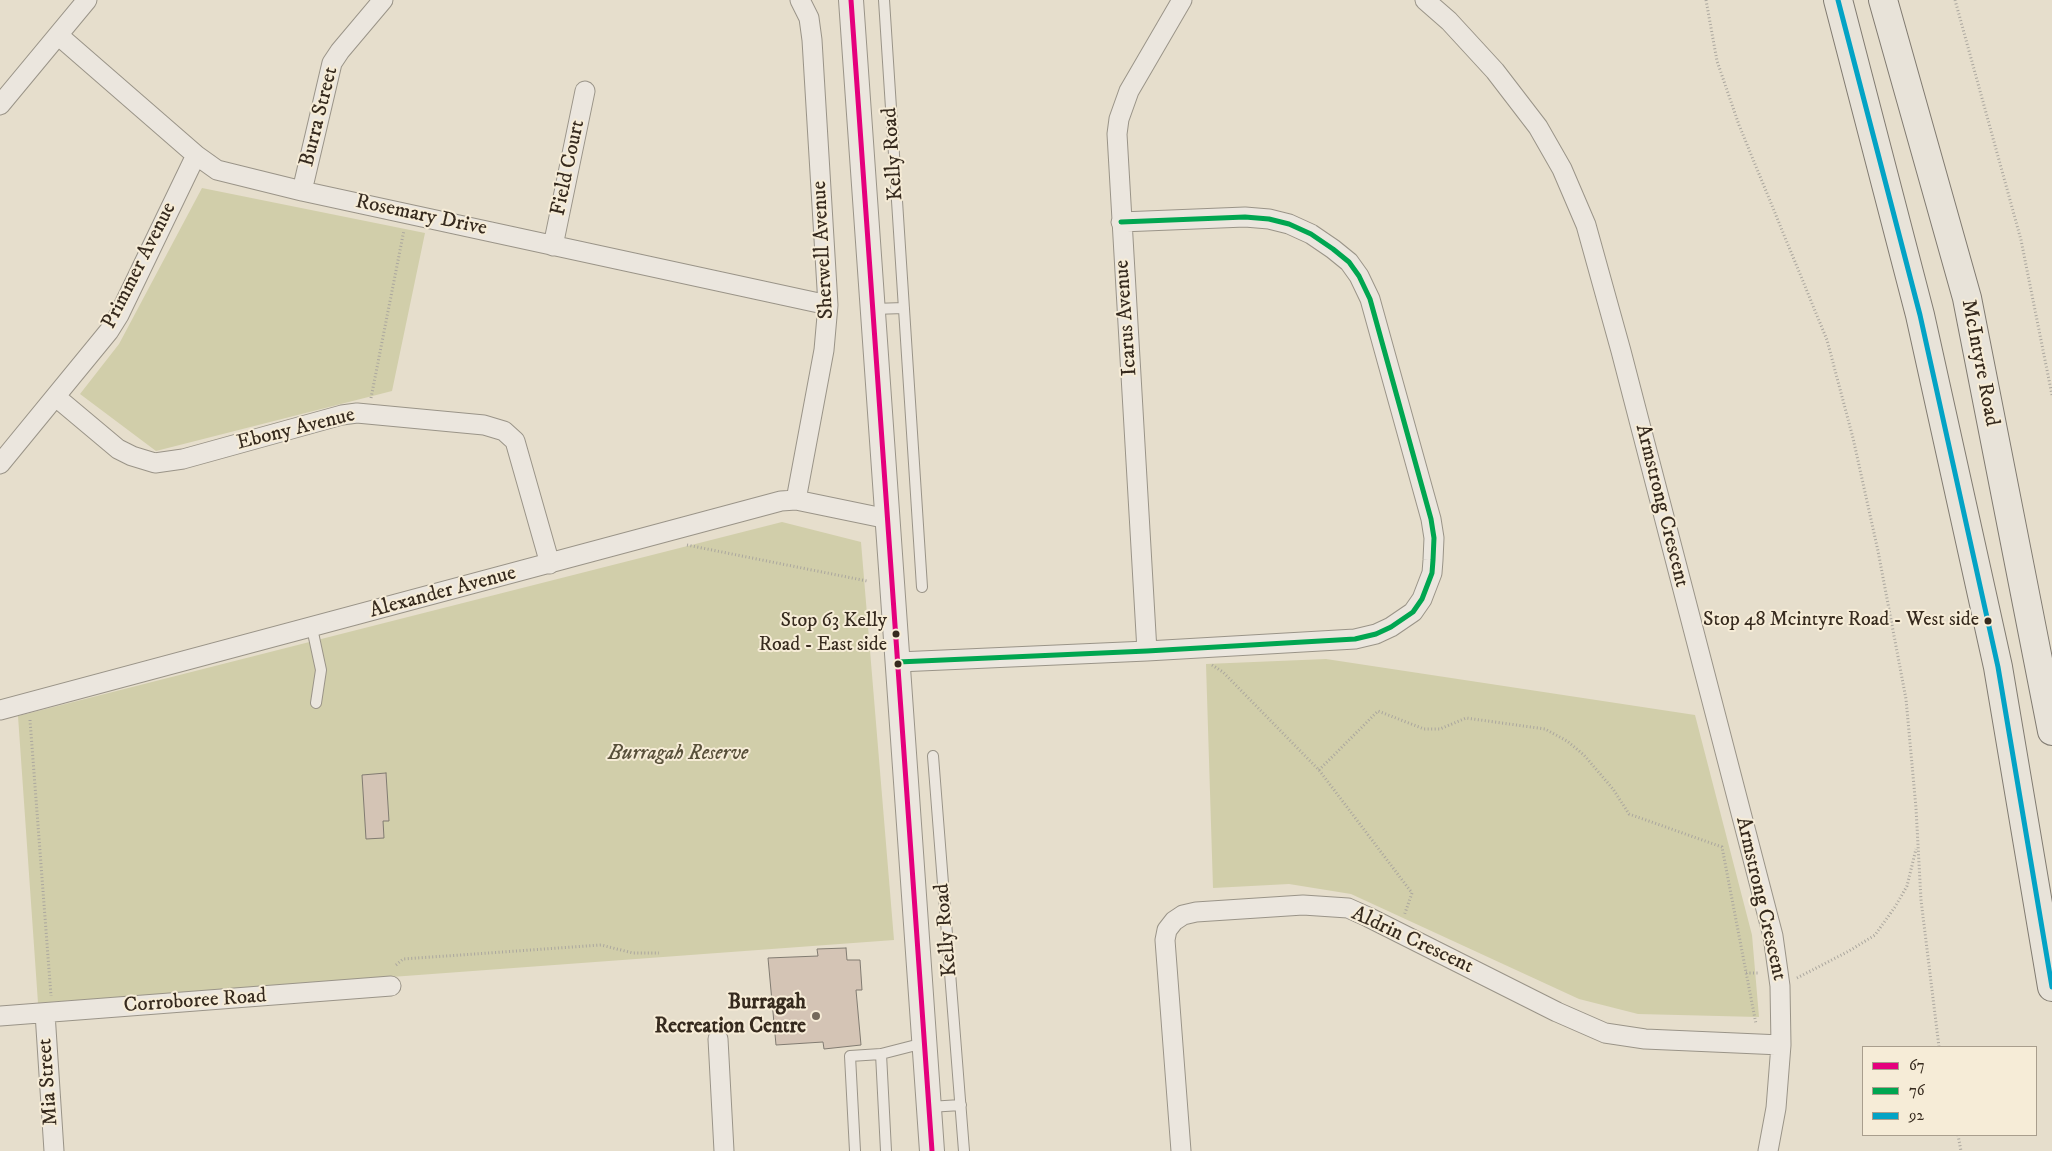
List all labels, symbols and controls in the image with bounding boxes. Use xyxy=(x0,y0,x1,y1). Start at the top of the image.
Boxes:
street label: Burra Street xyxy=(295,64,345,170)
street label: Kelly Road xyxy=(878,106,910,202)
street label: Field Court xyxy=(547,118,591,218)
street label: Sherwell Avenue xyxy=(808,180,840,320)
street label: Rosemary Drive xyxy=(353,190,489,242)
street label: Primmer Avenue xyxy=(97,199,183,333)
street label: Icarus Avenue xyxy=(1110,259,1144,377)
street label: McIntyre Road xyxy=(1954,298,2004,428)
street label: Ebony Avenue xyxy=(234,403,358,457)
street label: Armstrong Crescent xyxy=(1629,422,1693,590)
street label: Alexander Avenue xyxy=(367,561,519,625)
place label: Stop 48 Mcintyre Road - West side xyxy=(1703,609,1979,633)
place label: Stop 63 Kelly Road - East side xyxy=(759,610,887,657)
marker: Stop 48 Mcintyre Road - West side xyxy=(1983,616,1993,626)
marker: Stop 63 Kelly Road - East side xyxy=(891,629,901,639)
unlabelled marker xyxy=(893,659,903,669)
park label: Burragah Reserve xyxy=(608,742,748,768)
street label: Armstrong Crescent xyxy=(1729,815,1791,983)
street label: Kelly Road xyxy=(930,882,964,978)
street label: Aldrin Crescent xyxy=(1347,902,1477,980)
street label: Corroboree Road xyxy=(123,984,267,1020)
place label: Burragah Recreation Centre xyxy=(654,991,806,1041)
marker: Burragah Recreation Centre xyxy=(810,1010,822,1022)
street label: Mia Street xyxy=(33,1037,65,1127)
legend xyxy=(1862,1046,2037,1136)
text: 67 xyxy=(1909,1056,1925,1075)
text: 76 xyxy=(1909,1081,1925,1100)
text: 92 xyxy=(1909,1106,1924,1125)

